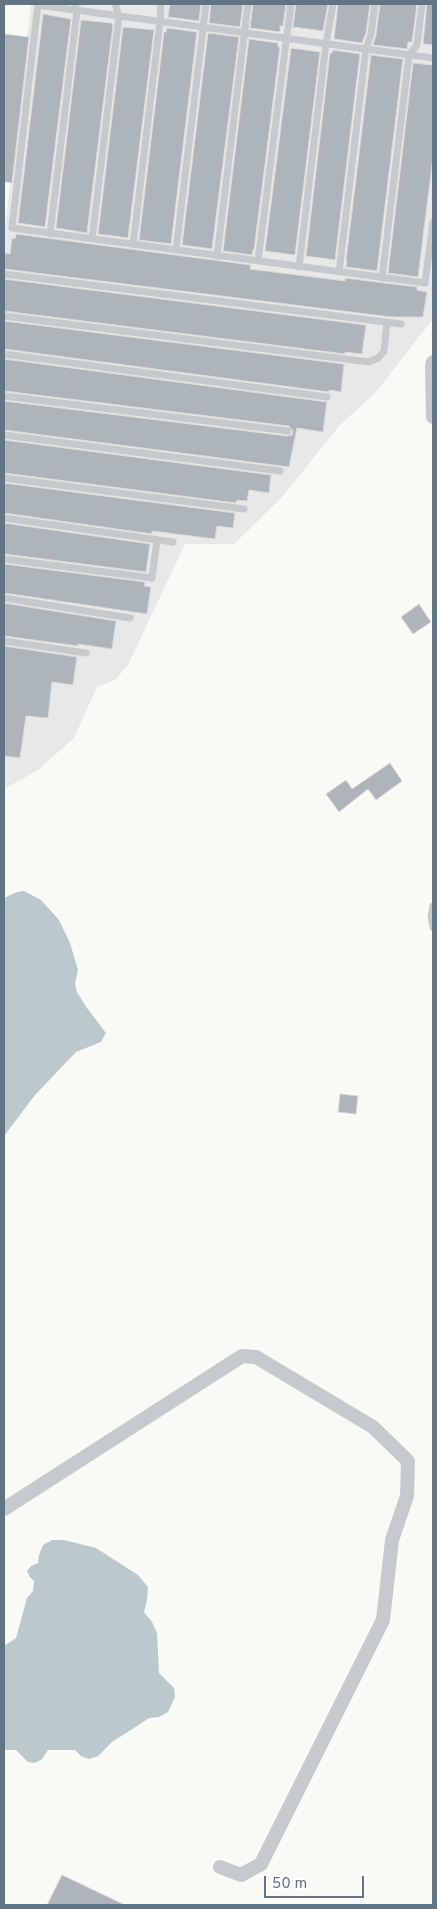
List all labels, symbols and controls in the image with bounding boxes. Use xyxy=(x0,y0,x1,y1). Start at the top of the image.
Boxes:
scale bar xyxy=(267,1866,367,1898)
text: 50 m xyxy=(272,1875,307,1894)

